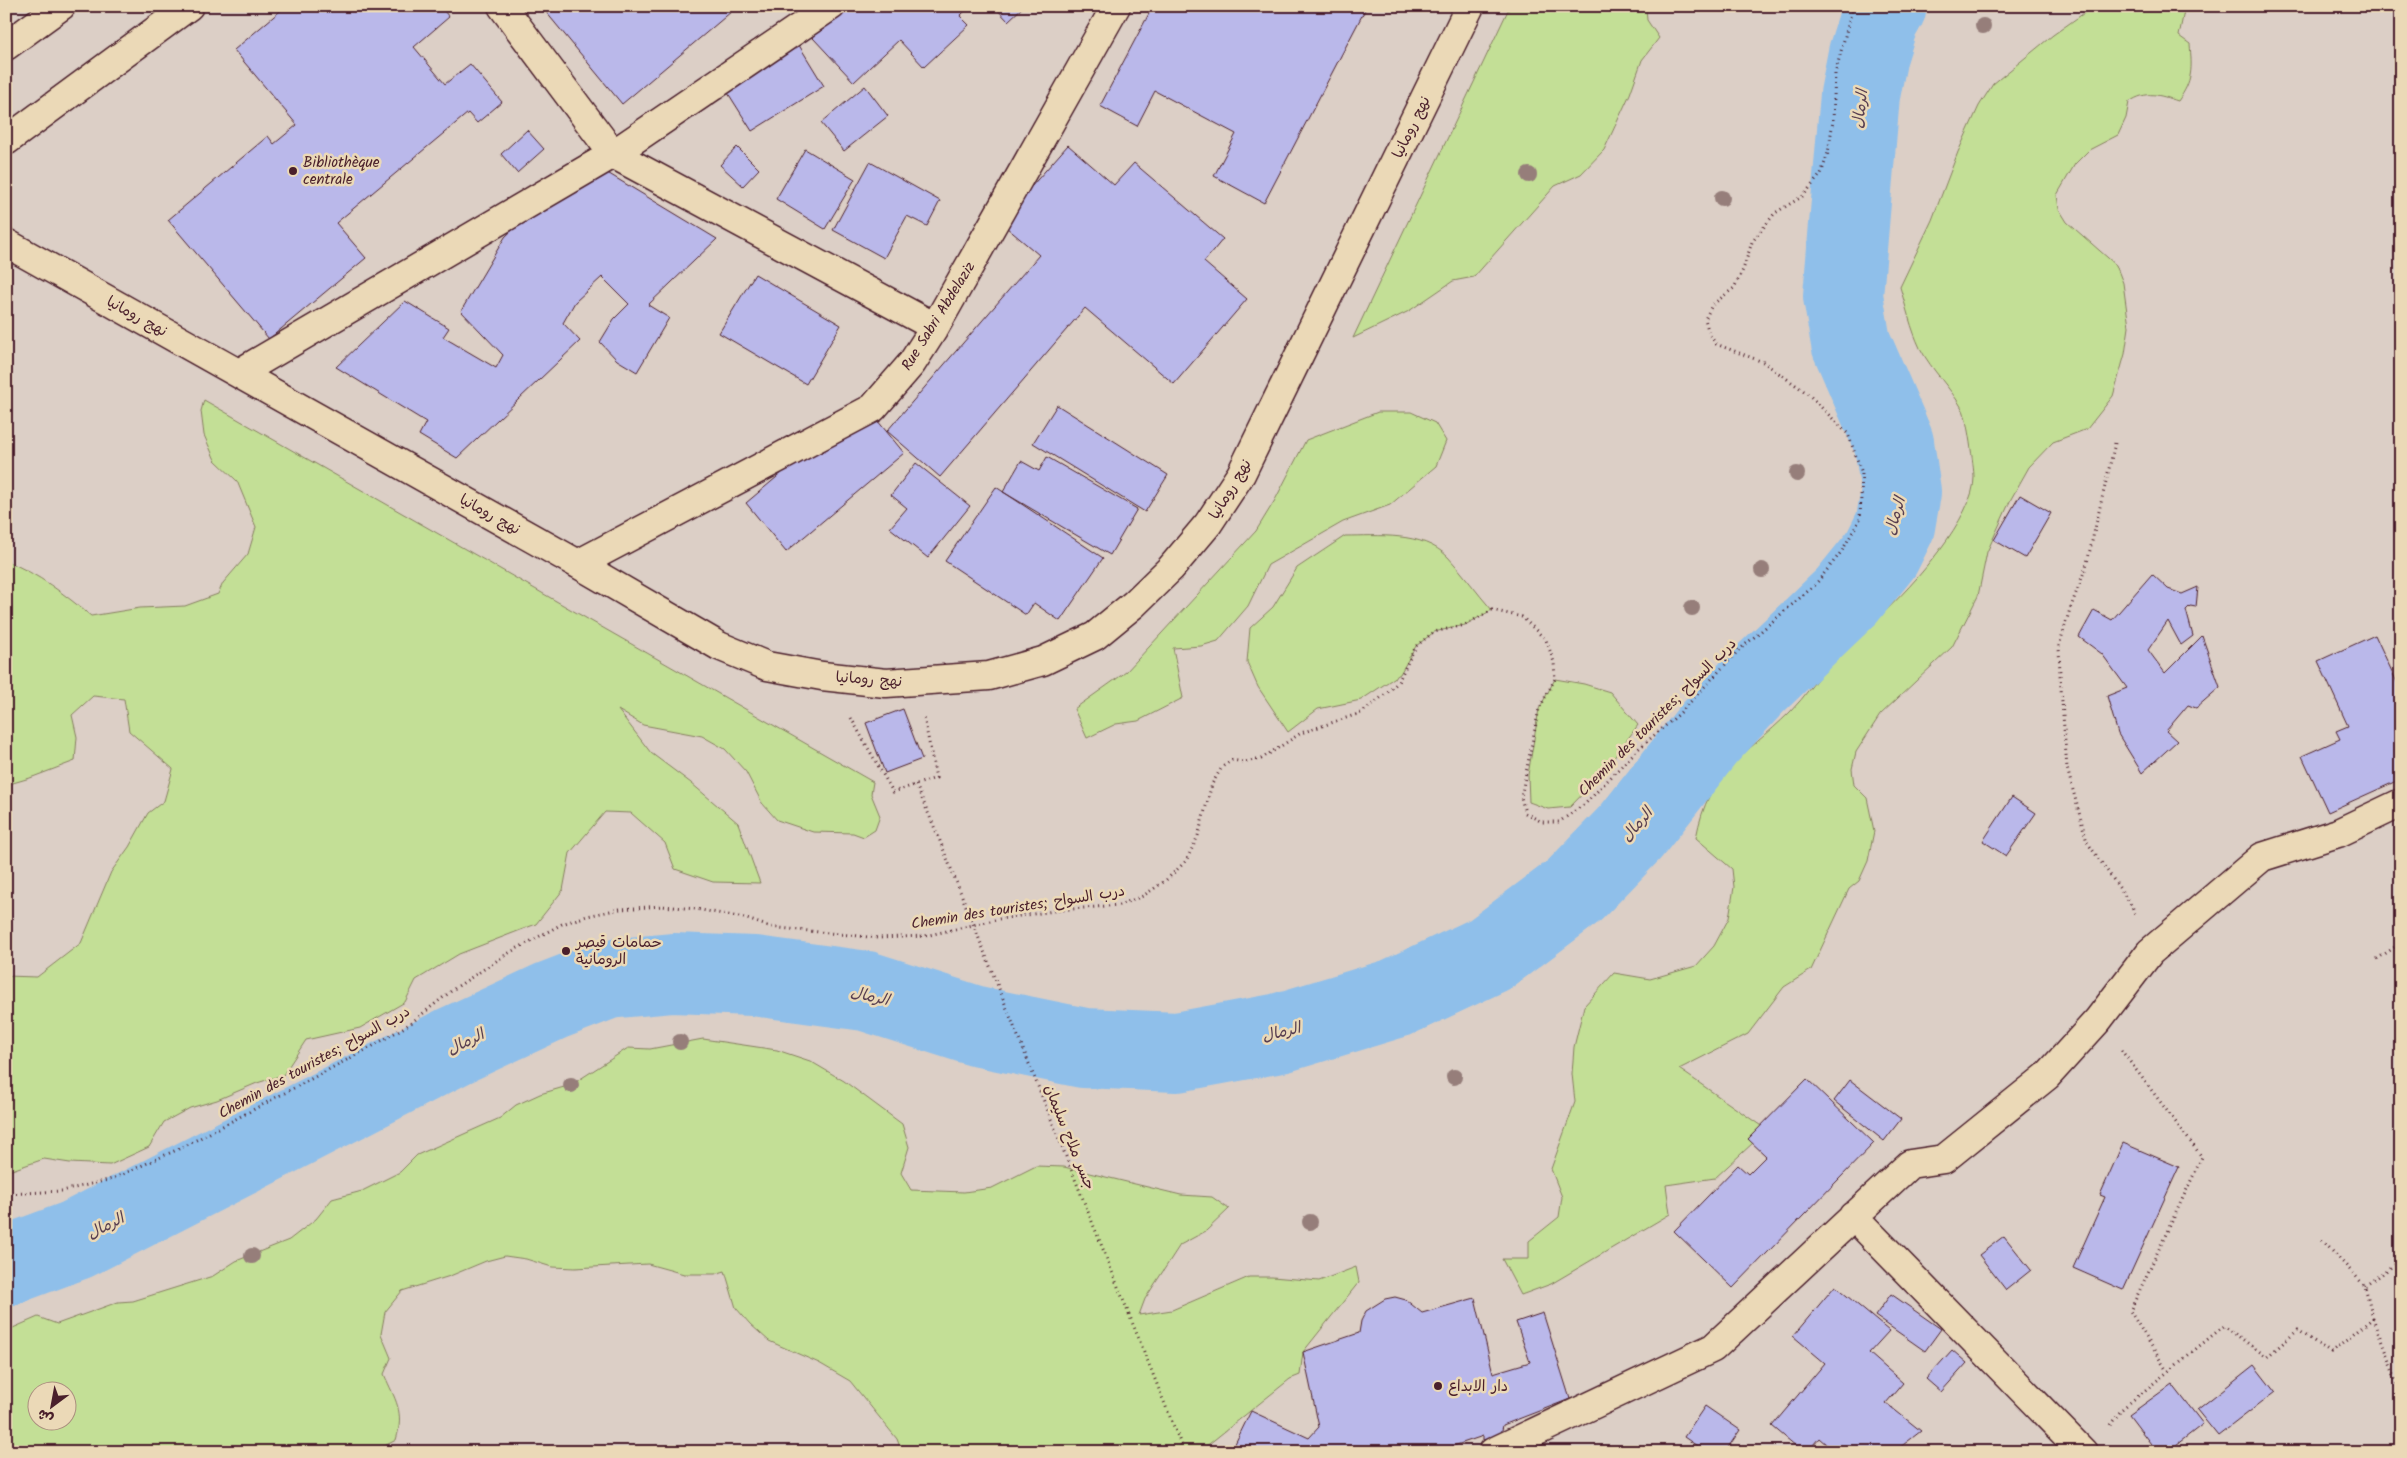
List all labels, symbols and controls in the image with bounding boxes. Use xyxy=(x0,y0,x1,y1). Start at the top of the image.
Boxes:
water label: الرمال xyxy=(1846,86,1876,130)
street label: نهج رومانيا xyxy=(1386,92,1437,163)
place label: Bibliothèque centrale xyxy=(303,151,380,192)
marker: Bibliothèque centrale xyxy=(287,165,299,177)
street label: Rue Sabri Abdelaziz xyxy=(896,257,982,376)
street label: نهج رومانيا xyxy=(102,290,172,344)
street label: نهج رومانيا xyxy=(1203,455,1258,524)
street label: نهج رومانيا xyxy=(455,488,525,542)
water label: الرمال xyxy=(1878,492,1913,539)
street label: Chemin des touristes; درب السواح xyxy=(1573,633,1743,803)
street label: نهج رومانيا xyxy=(835,666,903,694)
water label: الرمال xyxy=(1615,800,1661,848)
street label: Chemin des touristes; درب السواح xyxy=(910,879,1127,937)
place label: حمامات قيصر الرومانية xyxy=(574,931,662,972)
marker: حمامات قيصر الرومانية xyxy=(560,945,572,957)
water label: الرمال xyxy=(848,980,893,1013)
street label: Chemin des touristes; درب السواح xyxy=(214,1000,415,1126)
water label: الرمال xyxy=(1259,1015,1305,1049)
water label: الرمال xyxy=(443,1022,490,1062)
street label: جسر ملاح سليمان xyxy=(1037,1081,1101,1194)
water label: الرمال xyxy=(83,1205,130,1246)
place label: دار الابداع xyxy=(1448,1375,1508,1399)
north arrow xyxy=(28,1380,78,1430)
marker: دار الابداع xyxy=(1432,1380,1444,1392)
text: ش xyxy=(33,1403,58,1430)

